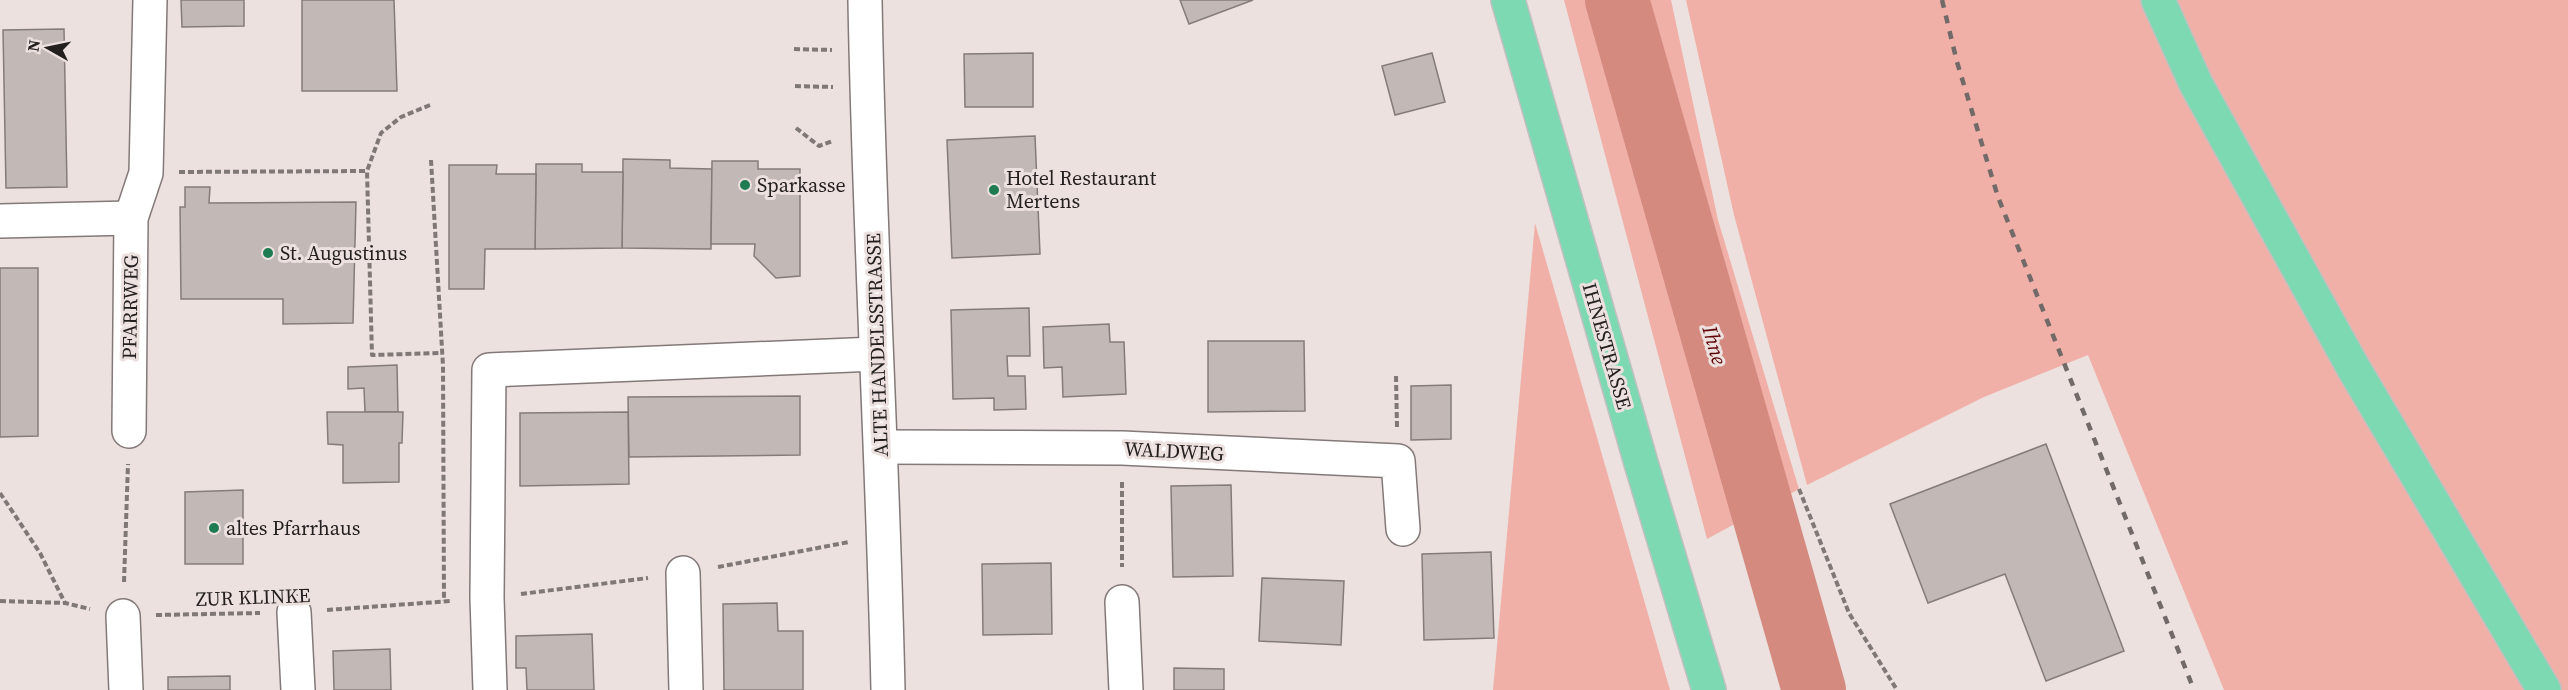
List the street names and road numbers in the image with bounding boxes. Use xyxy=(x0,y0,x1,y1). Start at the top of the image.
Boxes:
street label: ALTE HANDELSSTRASSE xyxy=(859,233,895,457)
street label: PFARRWEG xyxy=(115,254,145,360)
street label: IHNESTRASSE xyxy=(1576,279,1638,413)
street label: WALDWEG xyxy=(1123,434,1225,468)
street label: ZUR KLINKE xyxy=(195,581,311,613)

